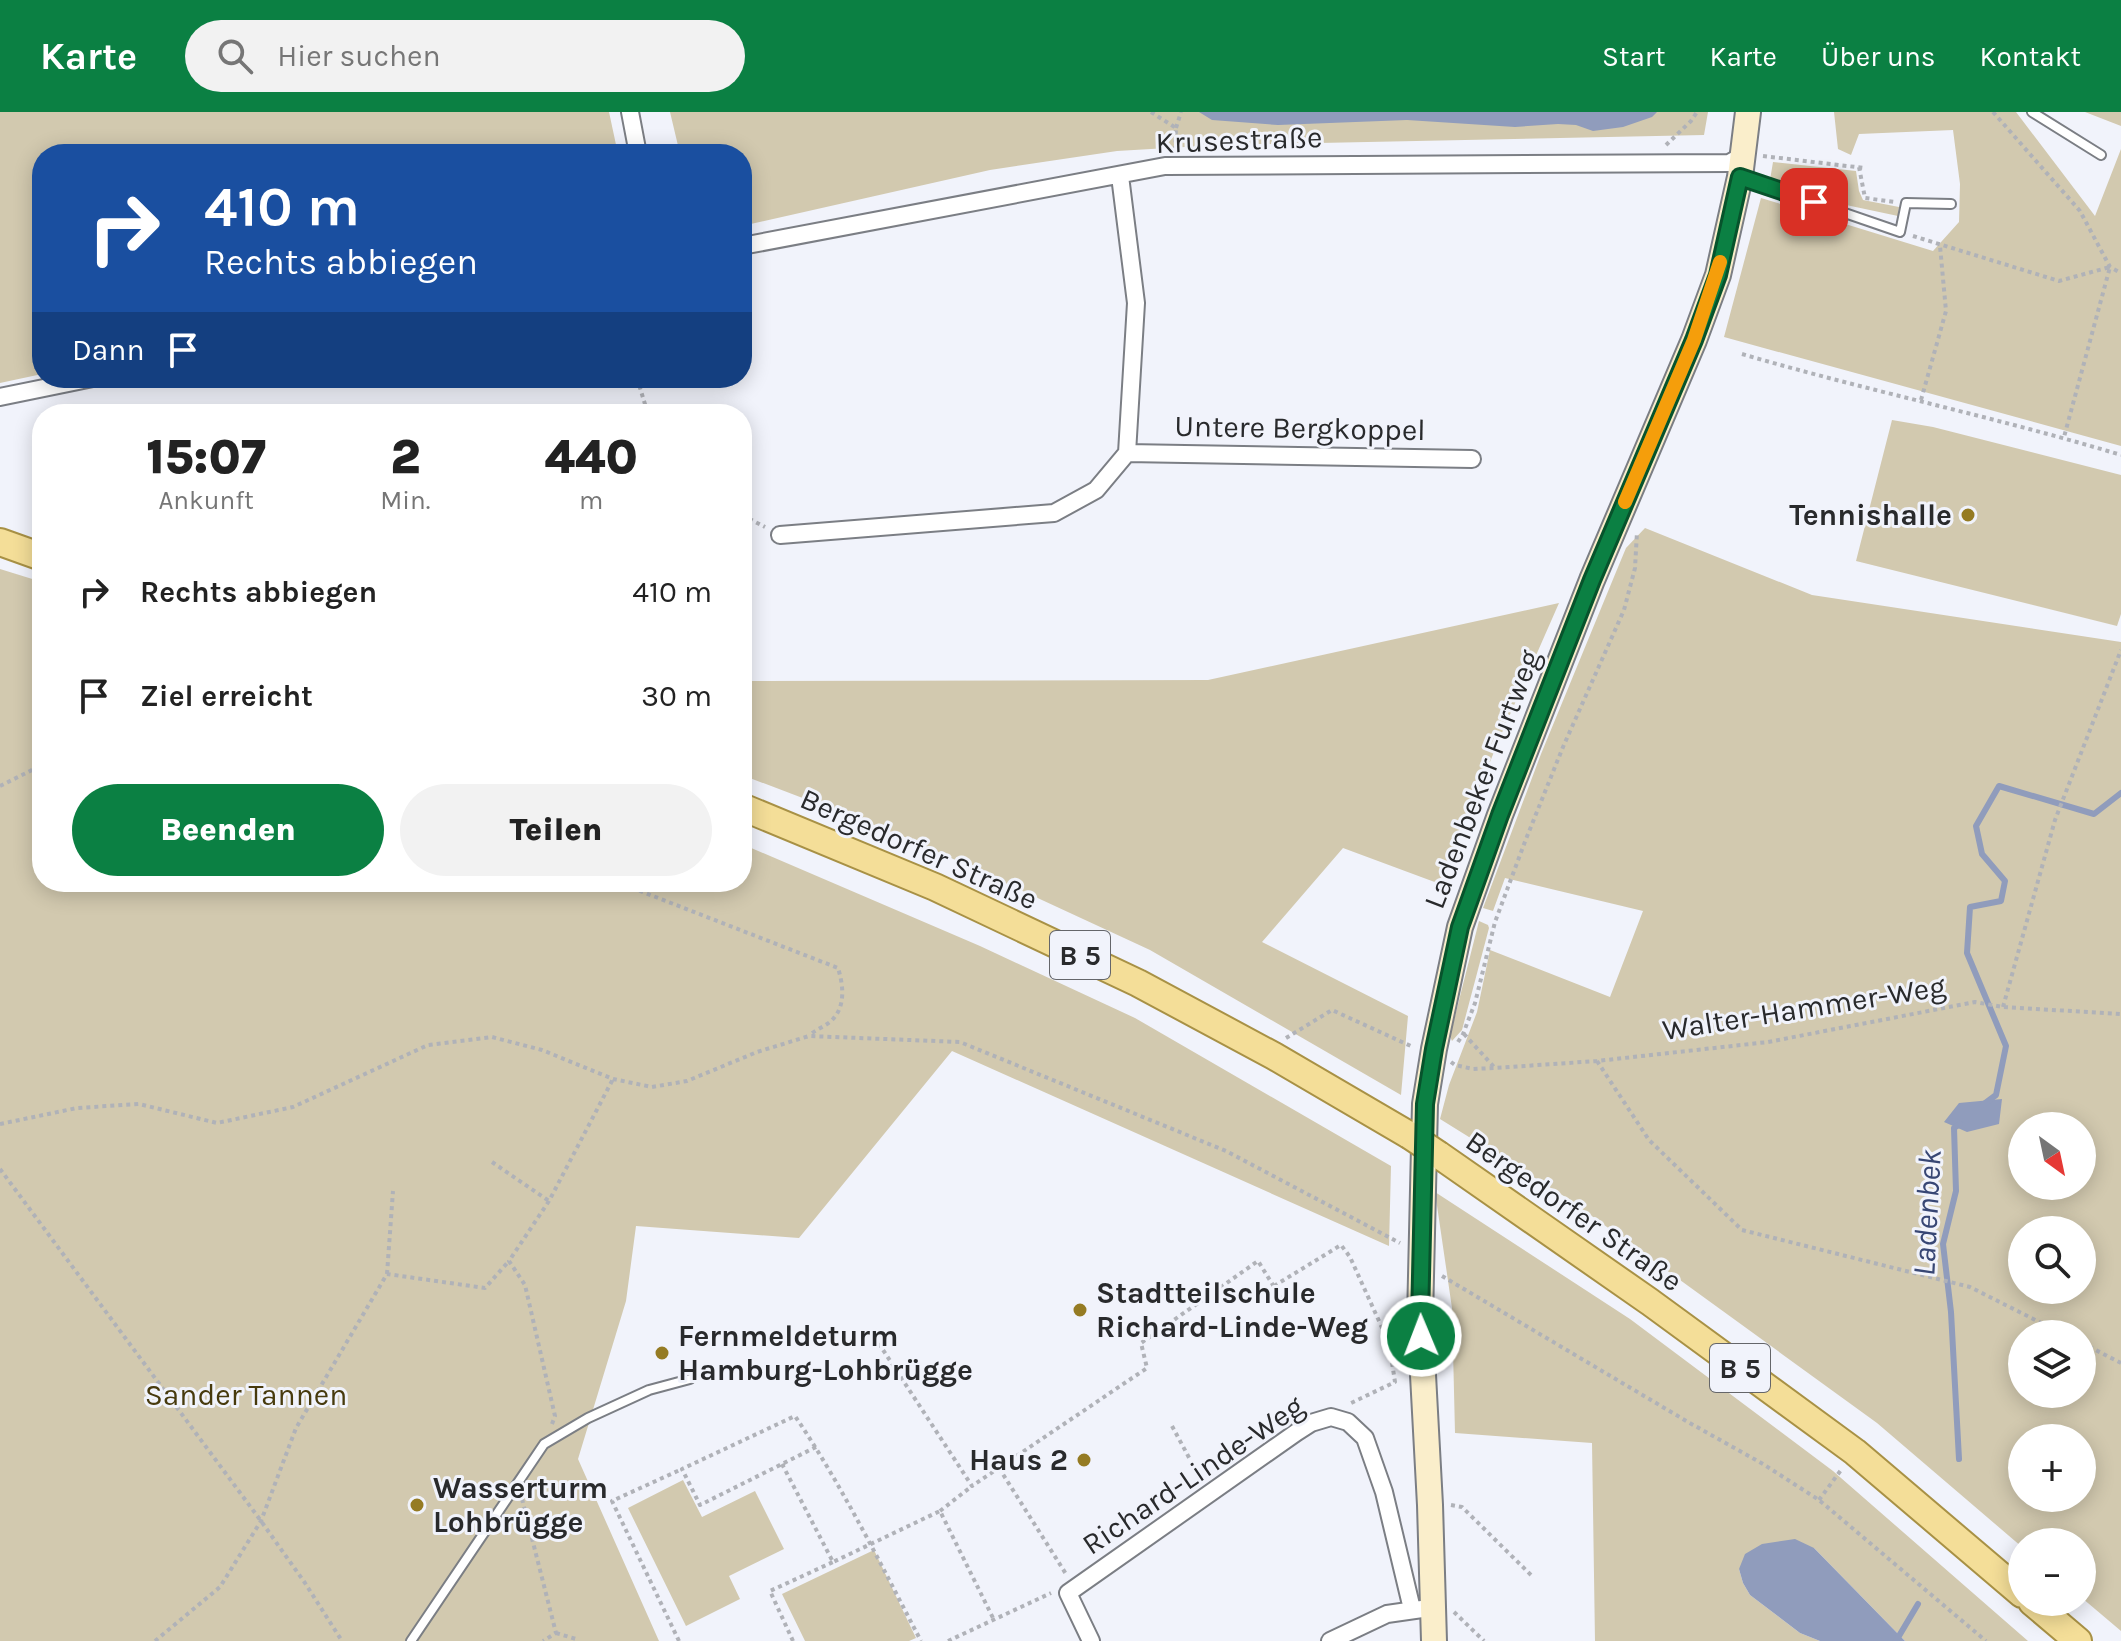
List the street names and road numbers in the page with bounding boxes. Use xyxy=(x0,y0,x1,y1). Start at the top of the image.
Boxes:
street label: Krusestraße xyxy=(1155,119,1323,161)
street label: Untere Bergkoppel xyxy=(1174,408,1426,448)
street label: Ladenbeker Furtweg xyxy=(1416,644,1548,914)
street label: Bergedorfer Straße xyxy=(795,780,1043,918)
road number: B 5 xyxy=(1050,931,1110,979)
street label: Walter-Hammer-Weg xyxy=(1660,968,1948,1048)
street label: Bergedorfer Straße xyxy=(1459,1123,1689,1299)
road number: B 5 xyxy=(1710,1344,1770,1392)
street label: Richard-Linde-Weg xyxy=(1075,1388,1311,1562)

